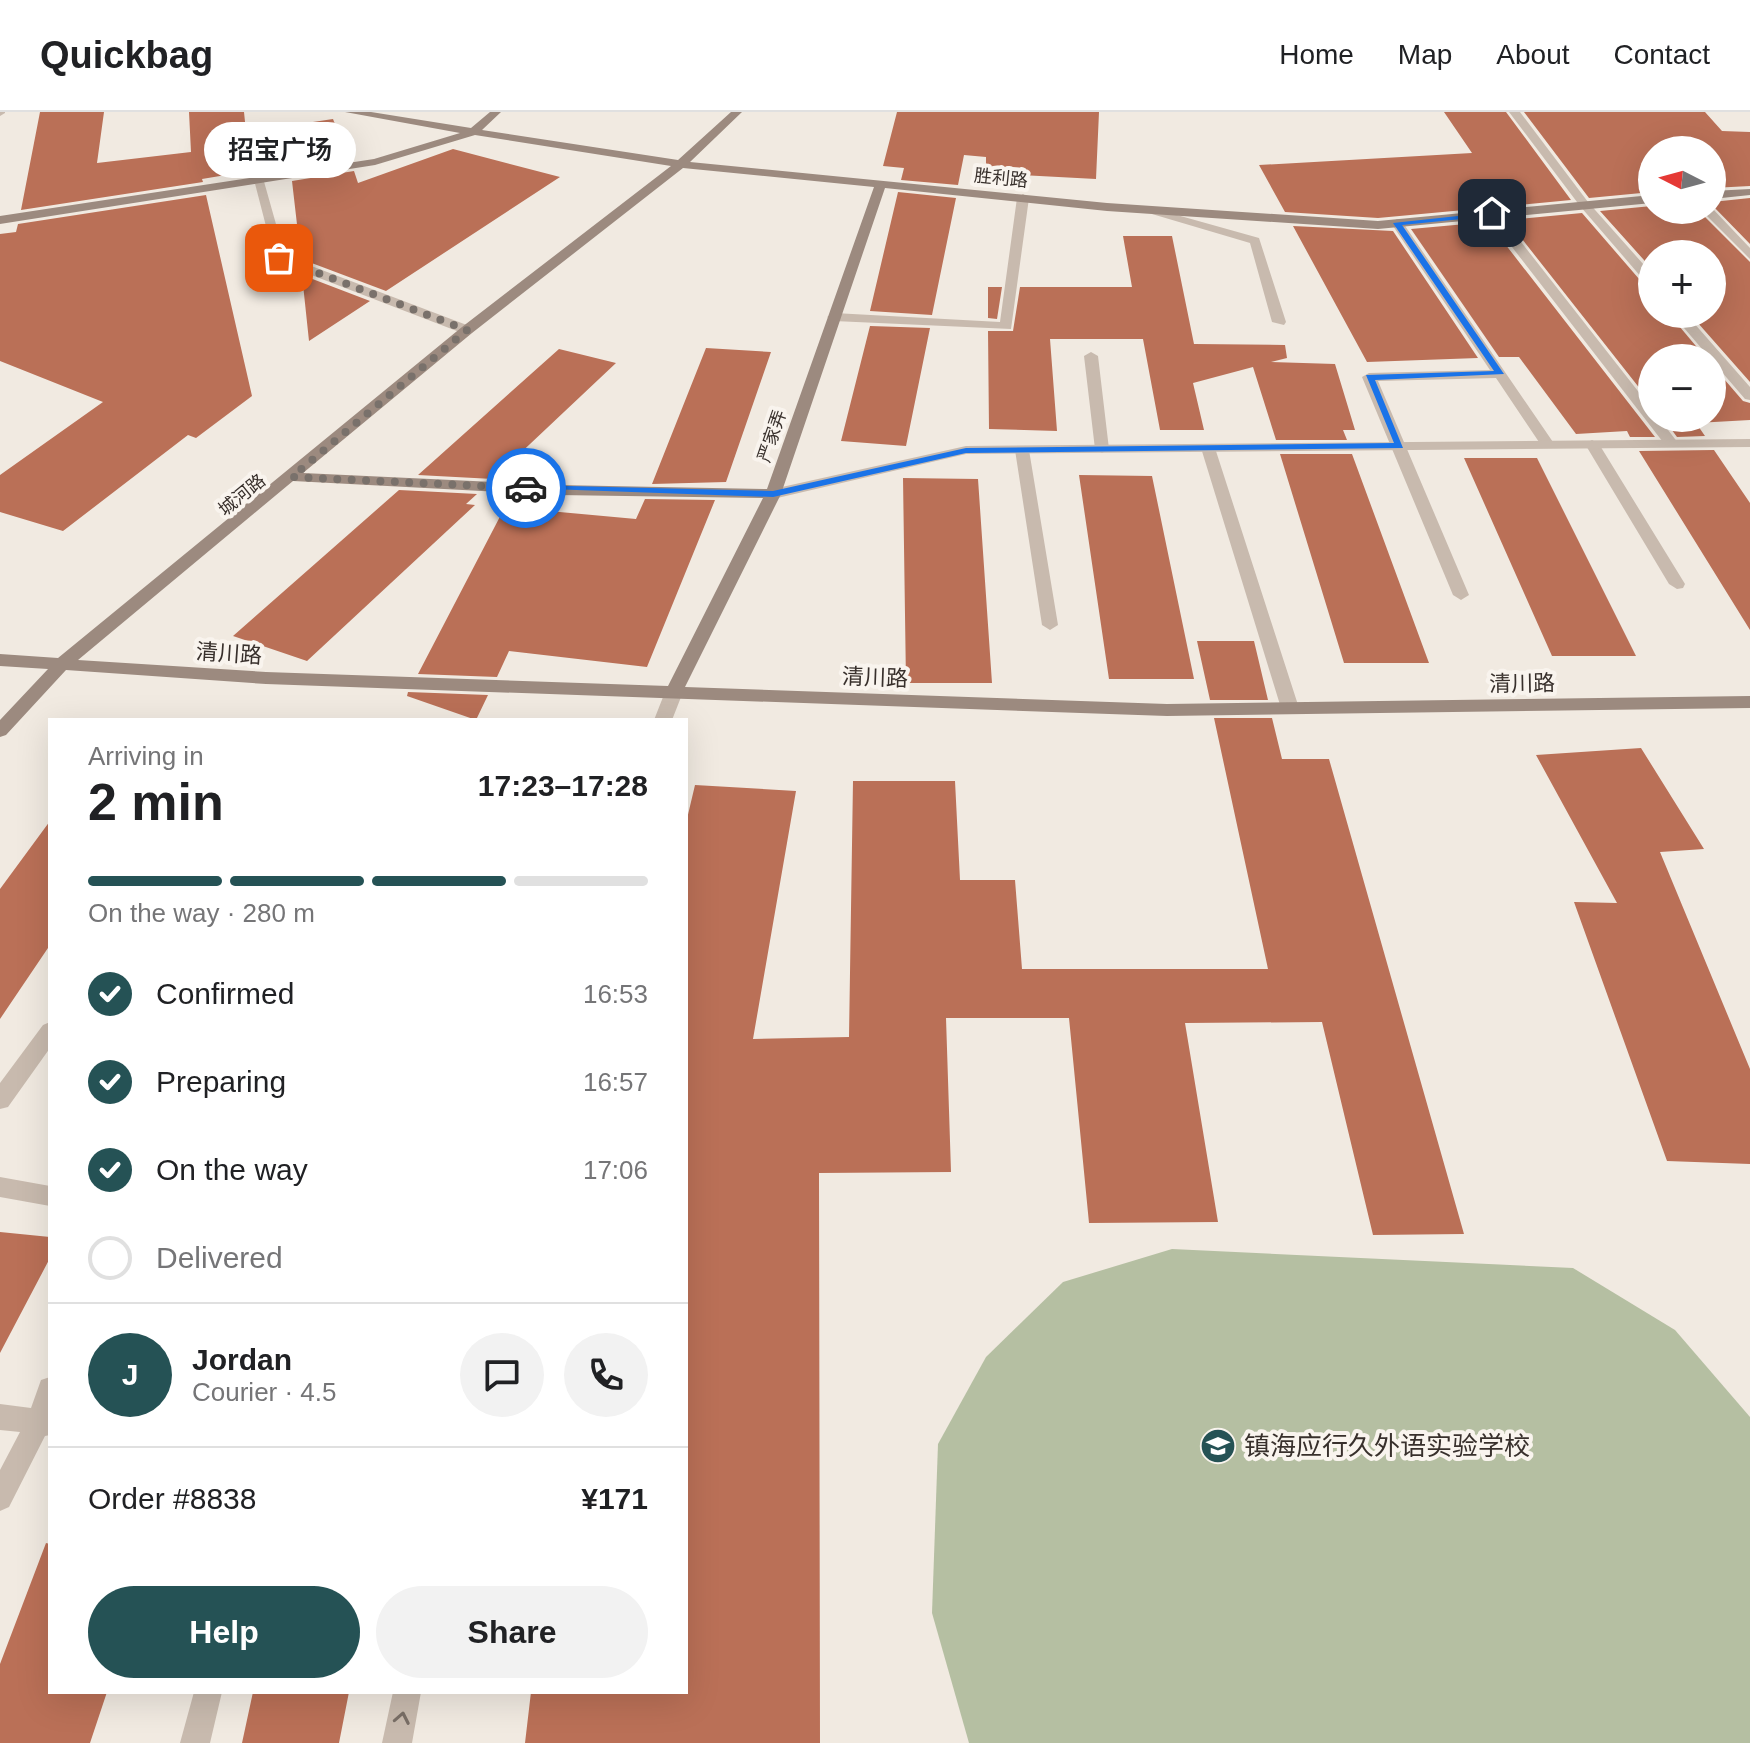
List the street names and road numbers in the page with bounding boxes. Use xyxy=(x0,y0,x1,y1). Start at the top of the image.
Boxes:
street label: 胜利路 xyxy=(973,165,1029,191)
street label: 严家弄 xyxy=(754,407,790,465)
street label: 城河路 xyxy=(215,470,269,520)
street label: 清川路 xyxy=(195,639,263,668)
street label: 清川路 xyxy=(842,664,908,691)
street label: 清川路 xyxy=(1489,670,1555,697)

